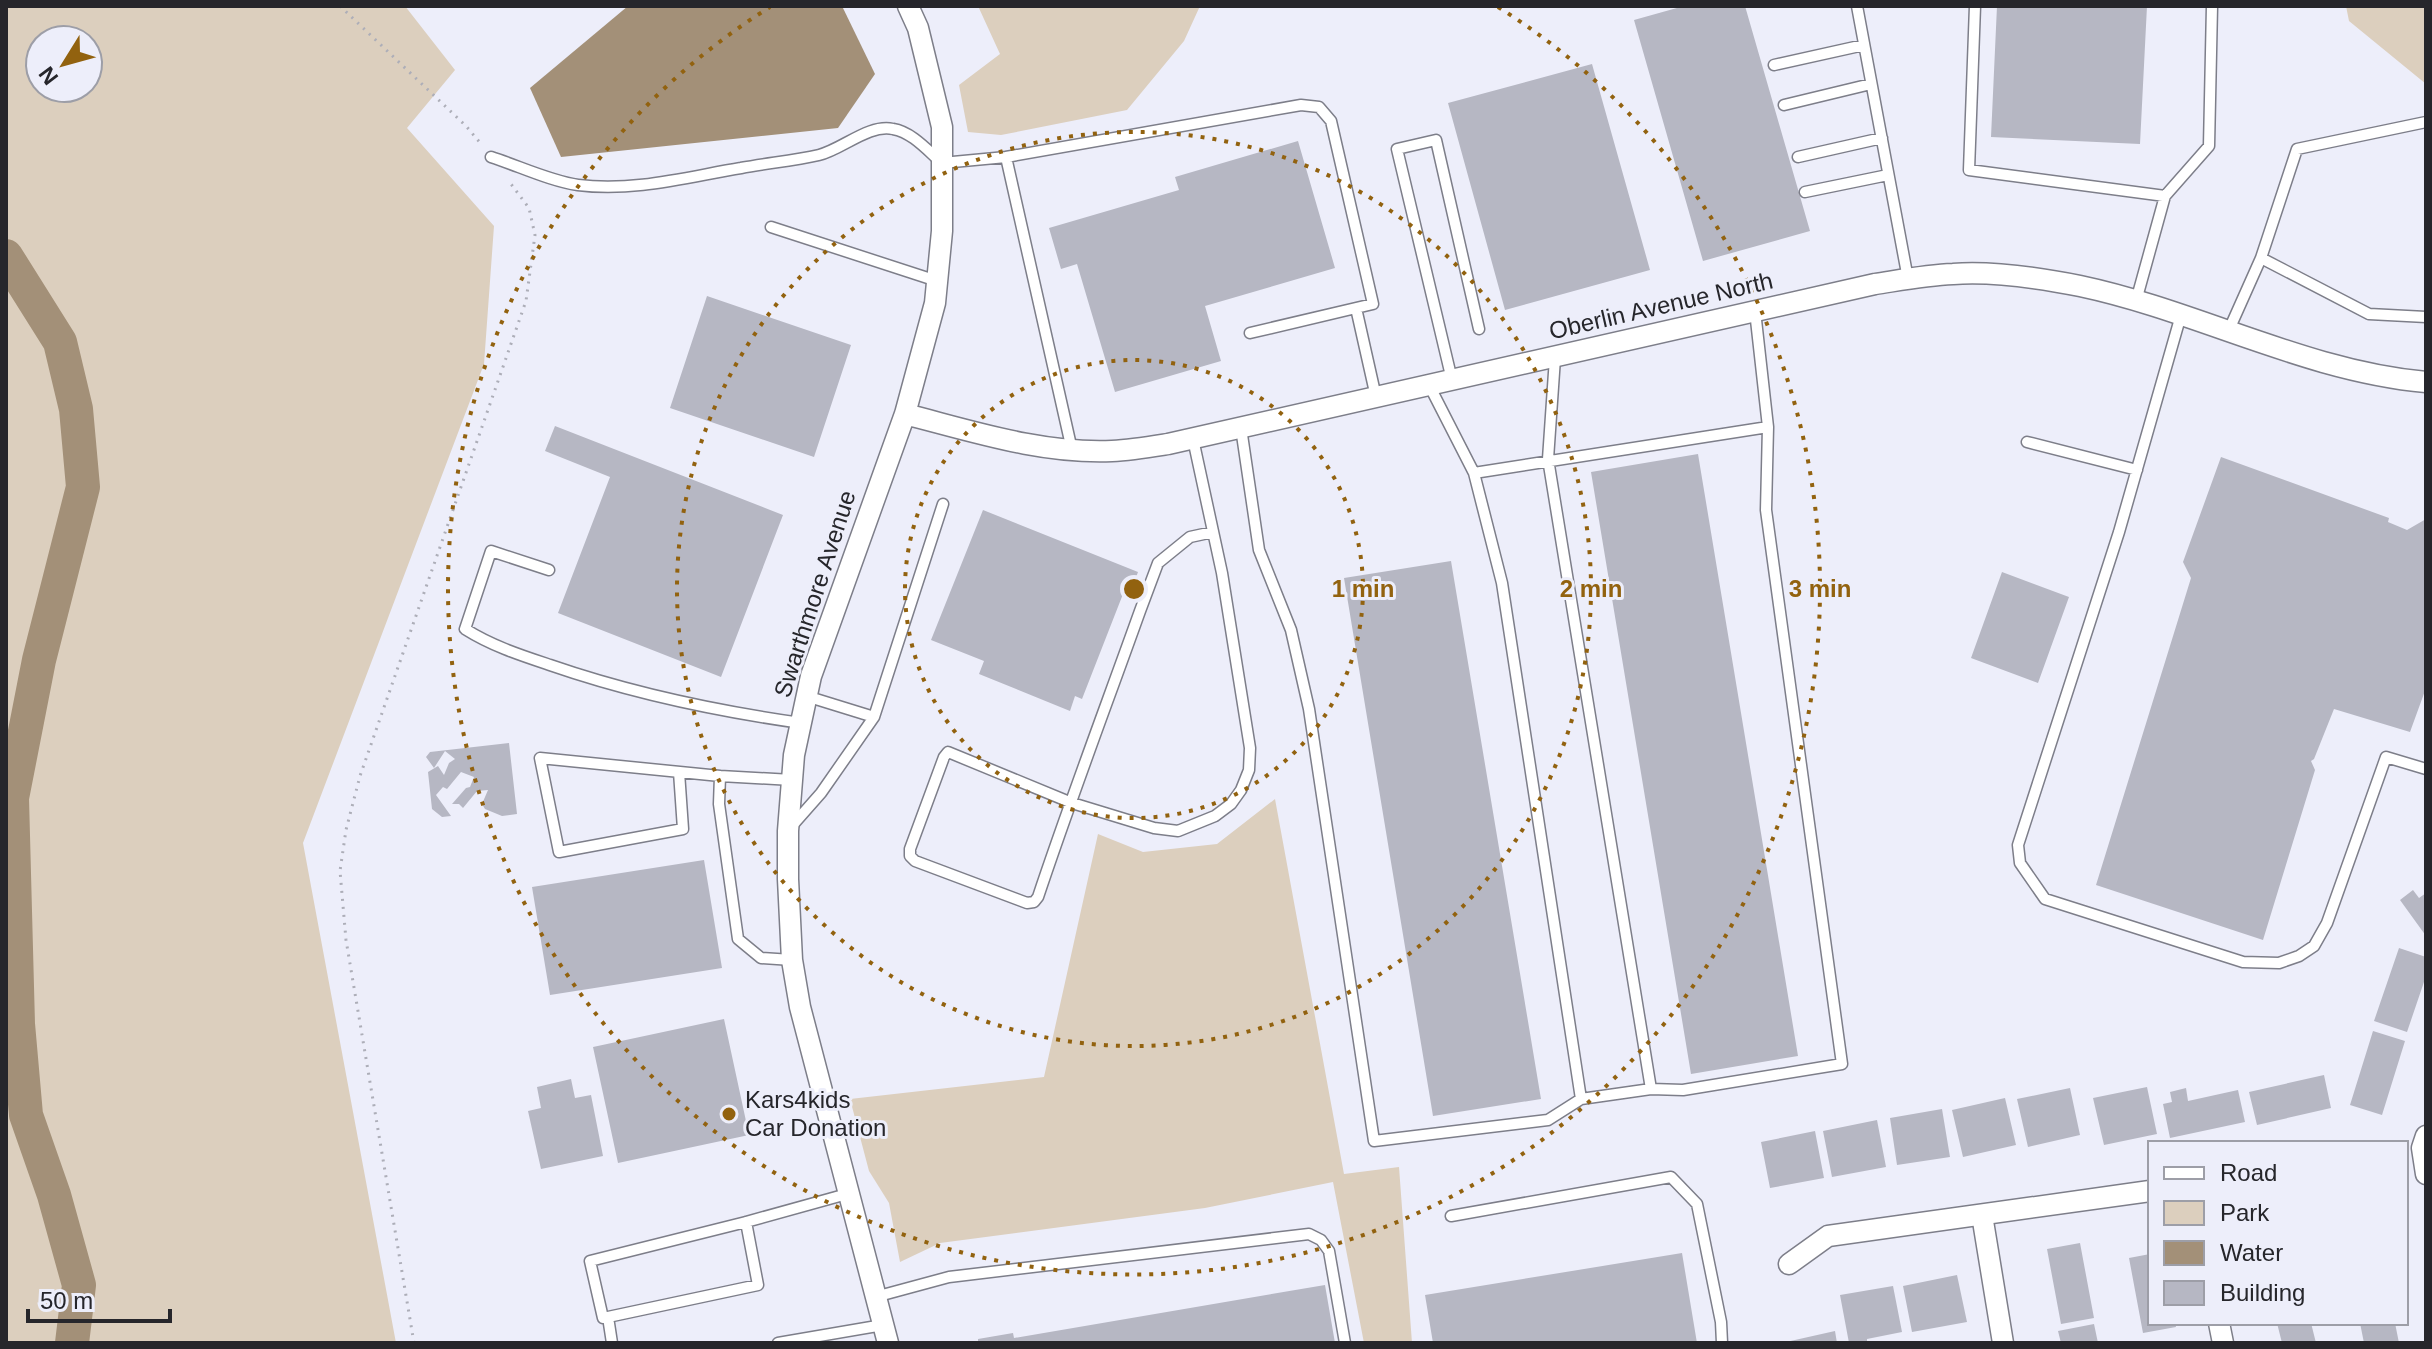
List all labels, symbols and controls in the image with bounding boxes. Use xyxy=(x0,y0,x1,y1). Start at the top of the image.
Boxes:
north arrow xyxy=(24,24,104,104)
text: N xyxy=(34,62,63,90)
street label: Oberlin Avenue North xyxy=(1546,267,1776,344)
street label: Swarthmore Avenue xyxy=(768,487,861,701)
centre of rings xyxy=(1120,575,1148,603)
text: 1 min xyxy=(1332,575,1394,602)
text: 2 min xyxy=(1560,575,1622,602)
text: 3 min xyxy=(1789,575,1851,602)
place label: Kars4kids Car Donation xyxy=(745,1086,886,1141)
marker: Kars4kids Car Donation xyxy=(720,1105,738,1123)
legend xyxy=(2148,1141,2408,1325)
text: Road xyxy=(2220,1159,2277,1186)
text: Park xyxy=(2220,1199,2270,1226)
text: Water xyxy=(2220,1239,2283,1266)
scale bar xyxy=(28,1273,170,1323)
text: Building xyxy=(2220,1279,2305,1306)
text: 50 m xyxy=(40,1287,93,1314)

